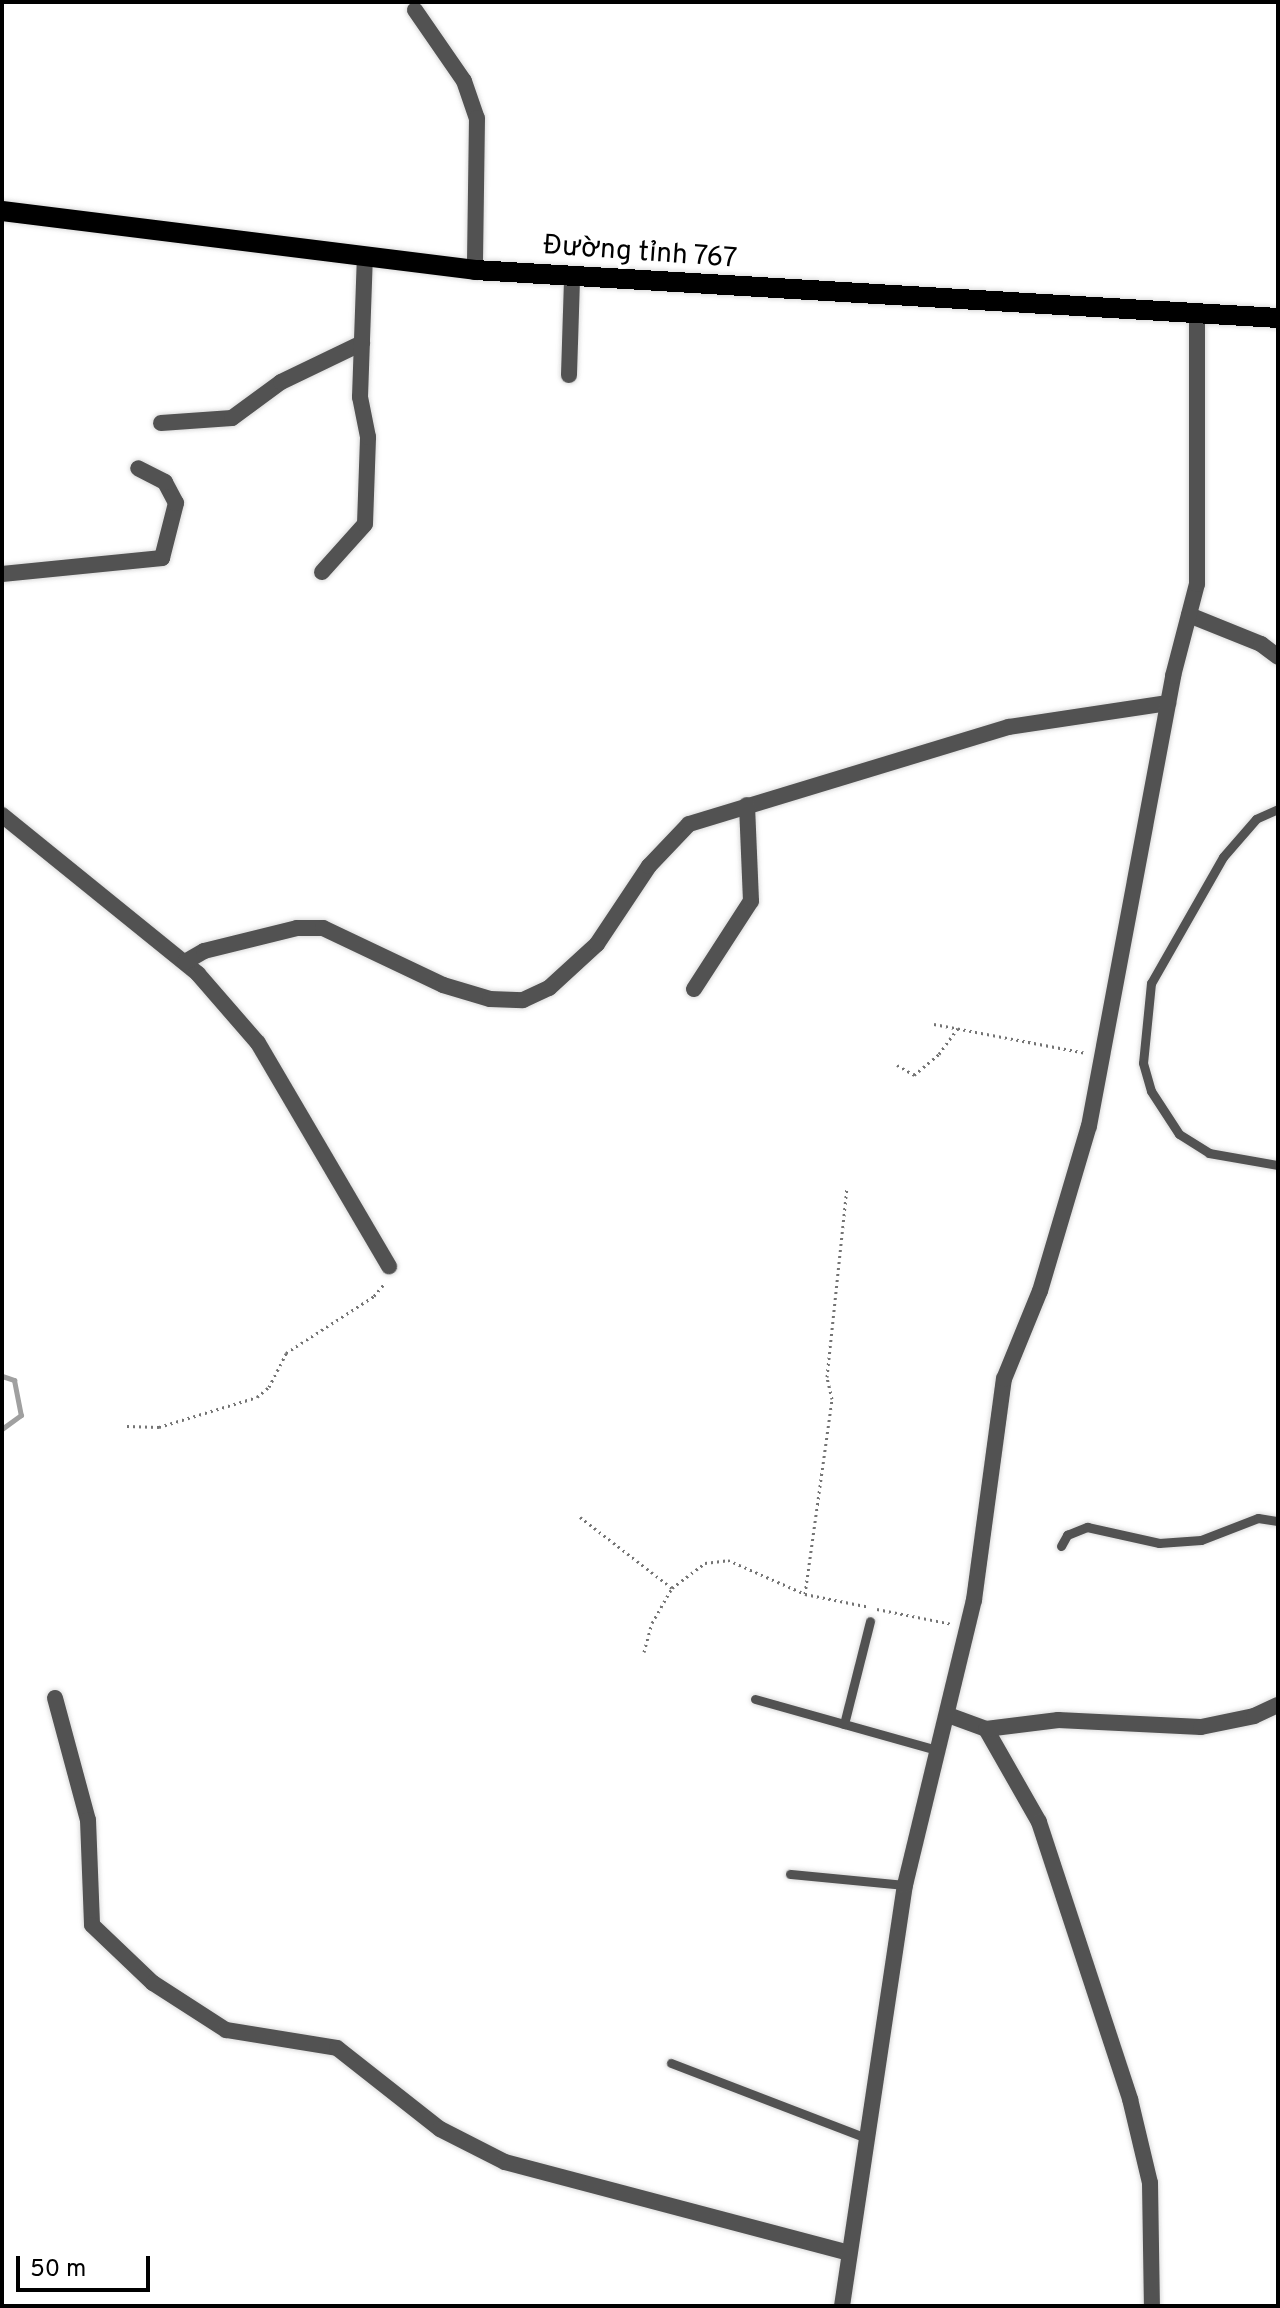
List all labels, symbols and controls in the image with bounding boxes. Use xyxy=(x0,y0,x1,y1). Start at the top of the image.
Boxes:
street label: Đường tỉnh 767 xyxy=(541,229,739,277)
scale bar xyxy=(20,2240,154,2290)
text: 50 m xyxy=(30,2255,86,2285)

